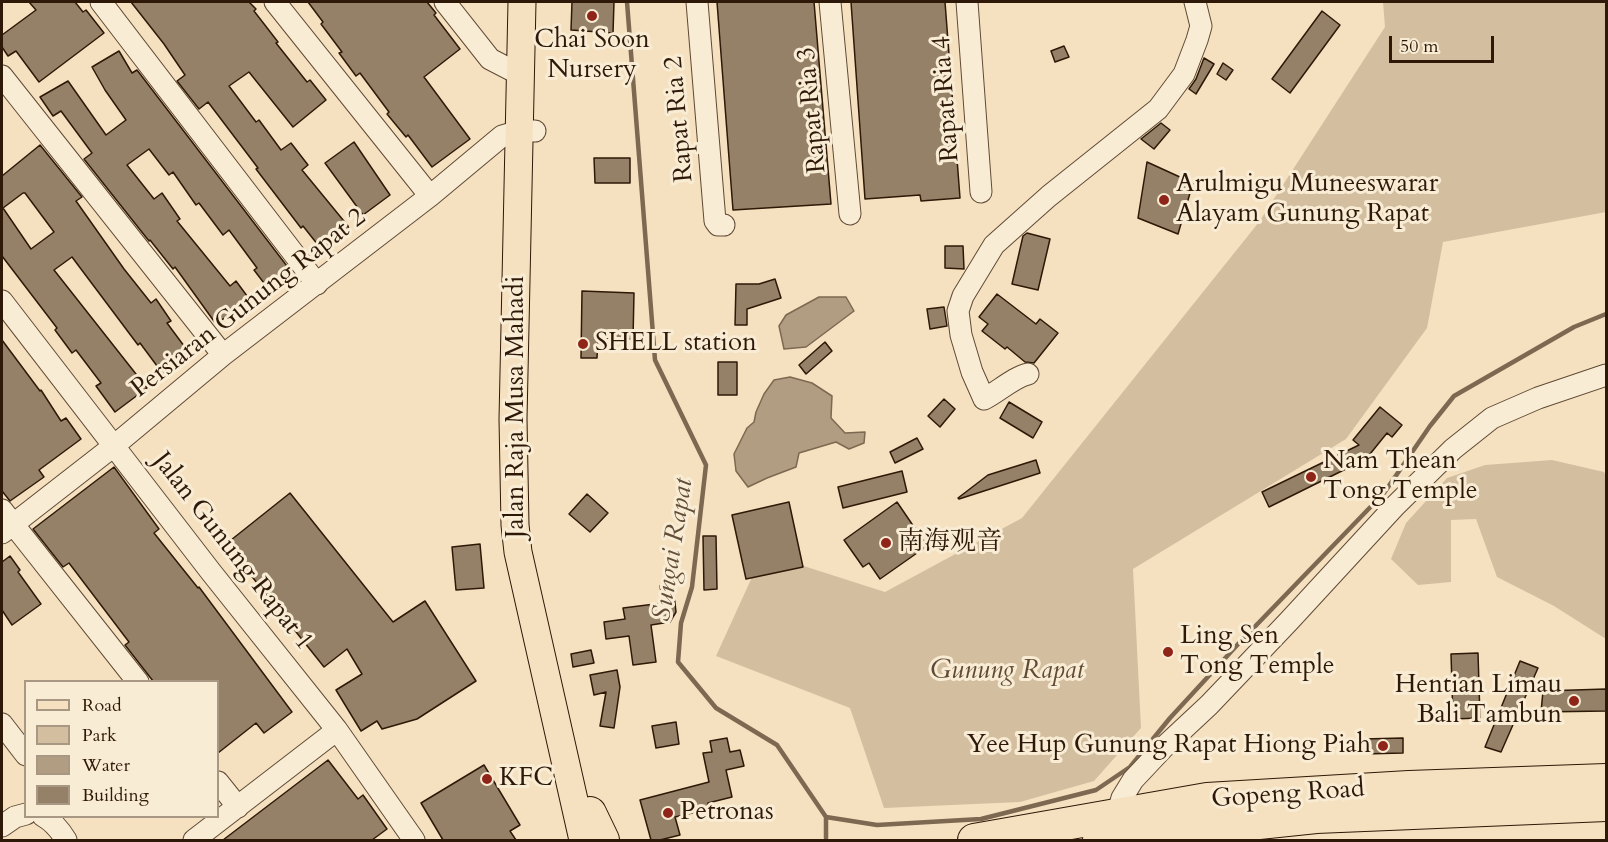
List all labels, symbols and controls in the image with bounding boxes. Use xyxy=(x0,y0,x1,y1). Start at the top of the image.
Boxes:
marker: Chai Soon Nursery xyxy=(585,9,599,23)
scale bar xyxy=(1392,24,1497,62)
place label: Chai Soon Nursery xyxy=(534,25,650,86)
text: 50 m xyxy=(1400,34,1439,59)
street label: Rapat Ria 4 xyxy=(927,35,967,163)
street label: Rapat Ria 3 xyxy=(792,46,834,174)
street label: Rapat Ria 2 xyxy=(659,55,701,183)
place label: Arulmigu Muneeswarar Alayam Gunung Rapat xyxy=(1176,169,1438,230)
marker: Arulmigu Muneeswarar Alayam Gunung Rapat xyxy=(1157,193,1171,207)
street label: Persiaran Gunung Rapat 2 xyxy=(125,203,373,405)
street label: Jalan Raja Musa Mahadi xyxy=(501,276,533,538)
place label: SHELL station xyxy=(595,328,757,360)
marker: SHELL station xyxy=(576,337,590,351)
place label: Nam Thean Tong Temple xyxy=(1323,446,1478,508)
street label: Jalan Gunung Rapat 1 xyxy=(145,447,319,657)
marker: Nam Thean Tong Temple xyxy=(1304,470,1318,484)
water label: Sungai Rapat xyxy=(647,476,701,624)
place label: 南海观音 xyxy=(898,527,1002,559)
marker: 南海观音 xyxy=(879,536,893,550)
place label: Ling Sen Tong Temple xyxy=(1180,621,1335,682)
marker: Ling Sen Tong Temple xyxy=(1161,645,1175,659)
park label: Gunung Rapat xyxy=(930,656,1084,688)
place label: Hentian Limau Bali Tambun xyxy=(1395,670,1562,732)
legend xyxy=(24,680,219,818)
text: Road xyxy=(82,693,122,718)
marker: Hentian Limau Bali Tambun xyxy=(1567,694,1581,708)
text: Park xyxy=(82,723,117,748)
place label: Yee Hup Gunung Rapat Hiong Piah xyxy=(967,730,1371,762)
marker: Yee Hup Gunung Rapat Hiong Piah xyxy=(1376,739,1390,753)
text: Water xyxy=(82,753,130,778)
place label: KFC xyxy=(499,763,553,795)
marker: KFC xyxy=(480,772,494,786)
street label: Gopeng Road xyxy=(1210,774,1366,816)
text: Building xyxy=(82,783,149,808)
place label: Petronas xyxy=(680,797,774,829)
marker: Petronas xyxy=(661,806,675,820)

